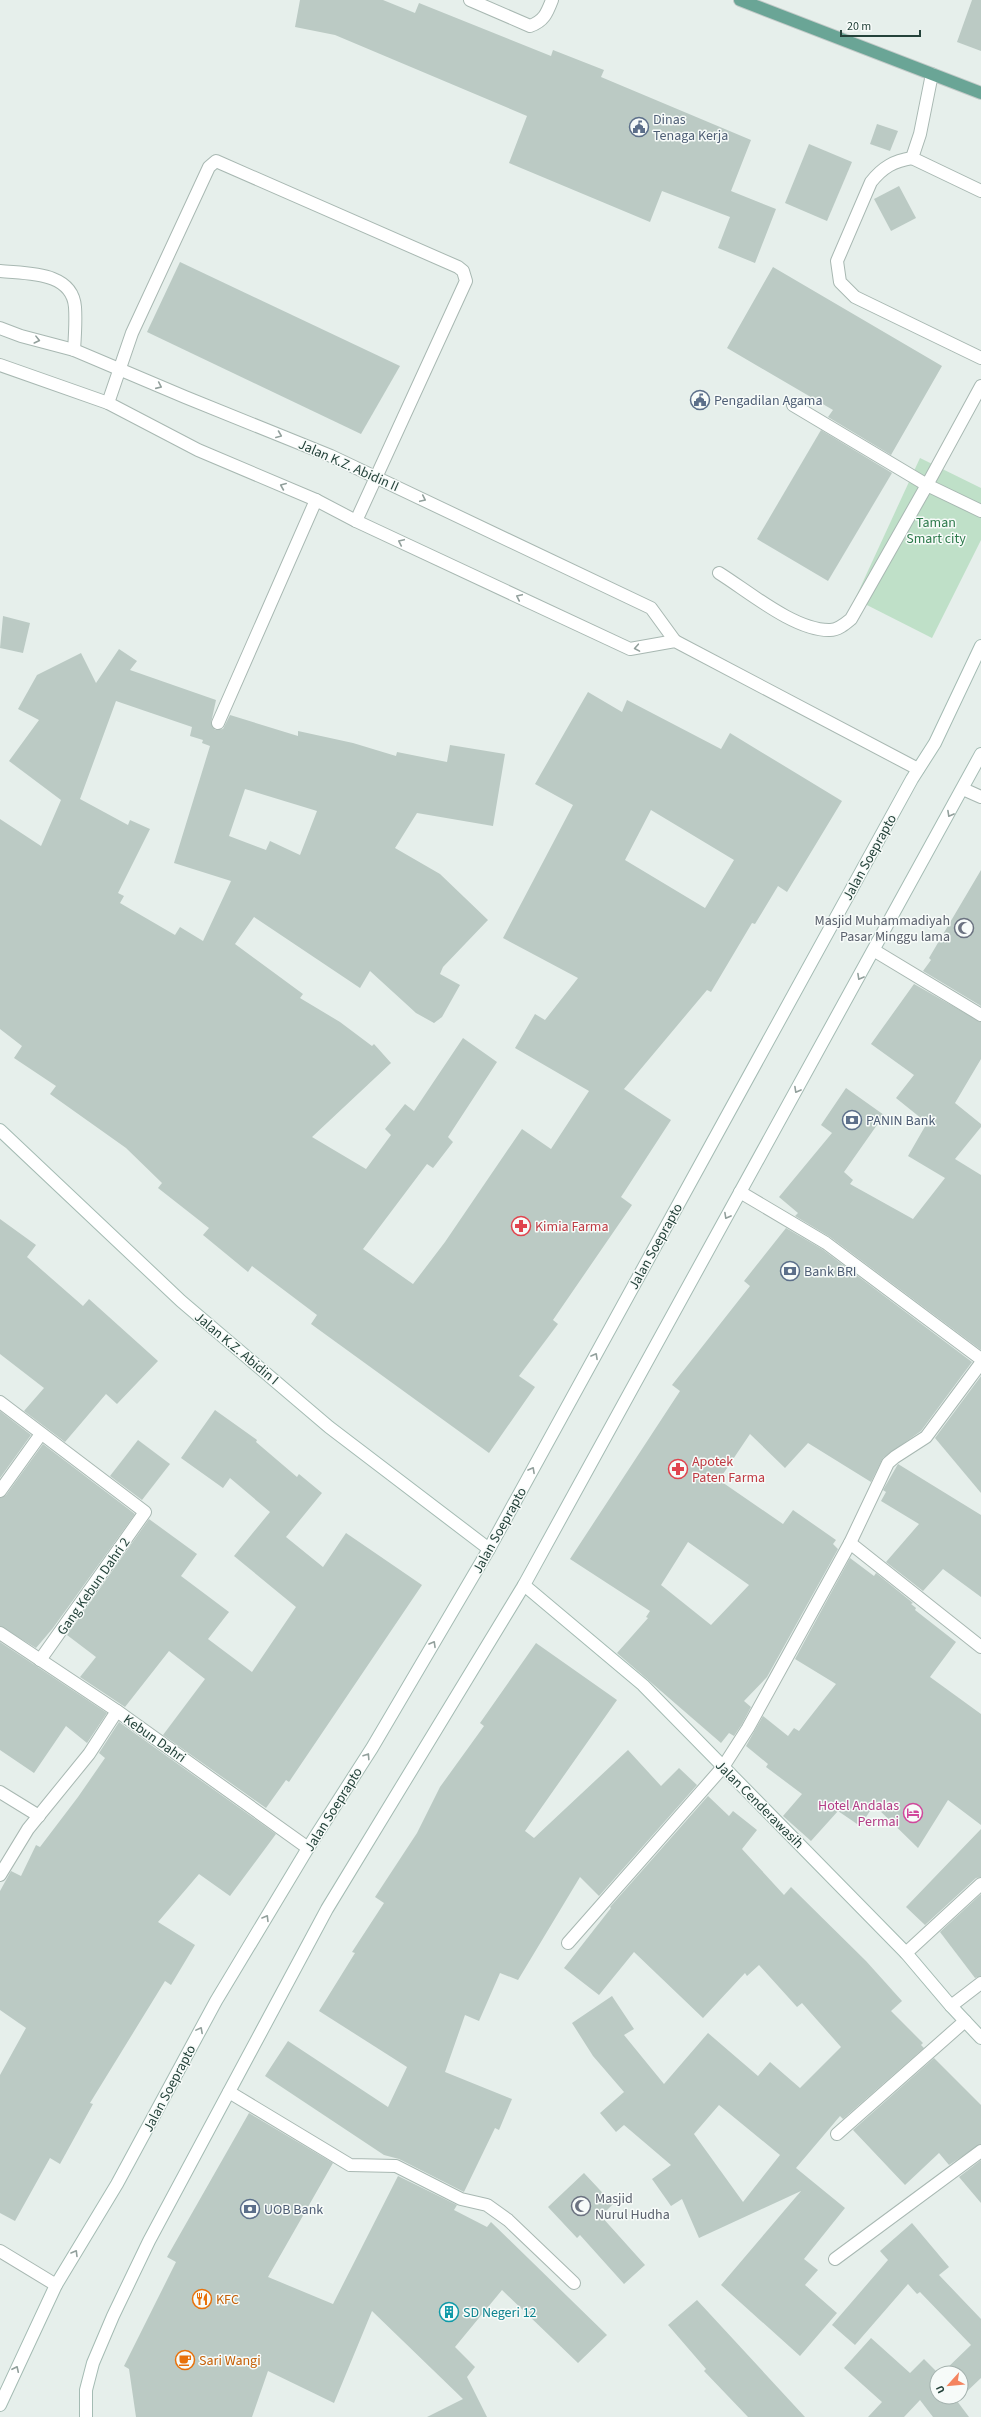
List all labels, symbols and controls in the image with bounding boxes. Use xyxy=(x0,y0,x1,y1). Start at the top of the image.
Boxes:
scale bar xyxy=(841,12,920,38)
text: 20 m xyxy=(847,18,871,35)
place label: Dinas Tenaga Kerja xyxy=(653,110,728,146)
public building icon: Dinas Tenaga Kerja xyxy=(628,116,650,138)
one-way arrow xyxy=(34,336,40,344)
one-way arrow xyxy=(155,381,162,389)
public building icon: Pengadilan Agama xyxy=(689,389,711,411)
place label: Pengadilan Agama xyxy=(714,391,823,411)
one-way arrow xyxy=(275,430,282,438)
street label: Jalan K.Z. Abidin II xyxy=(295,435,402,497)
one-way arrow xyxy=(280,483,287,491)
one-way arrow xyxy=(419,494,426,502)
park label: Taman Smart city xyxy=(906,513,966,549)
one-way arrow xyxy=(397,539,405,547)
one-way arrow xyxy=(515,594,523,602)
one-way arrow xyxy=(634,643,640,651)
one-way arrow xyxy=(947,809,954,817)
street label: Jalan Soeprapto xyxy=(838,811,902,904)
place label: Masjid Muhammadiyah Pasar Minggu lama xyxy=(815,911,950,947)
mosque icon: Masjid Muhammadiyah Pasar Minggu lama xyxy=(953,917,975,939)
one-way arrow xyxy=(858,973,865,980)
one-way arrow xyxy=(795,1086,802,1094)
bank icon: PANIN Bank xyxy=(841,1109,863,1131)
place label: PANIN Bank xyxy=(866,1111,935,1131)
street label: Jalan Soeprapto xyxy=(624,1200,688,1293)
one-way arrow xyxy=(725,1212,732,1219)
pharmacy icon: Kimia Farma xyxy=(510,1215,532,1237)
place label: Kimia Farma xyxy=(535,1217,608,1237)
bank icon: Bank BRI xyxy=(779,1260,801,1282)
place label: Bank BRI xyxy=(804,1262,857,1282)
street label: Jalan K.Z. Abidin I xyxy=(190,1308,283,1390)
one-way arrow xyxy=(590,1353,597,1360)
place label: Apotek Paten Farma xyxy=(692,1452,765,1488)
pharmacy icon: Apotek Paten Farma xyxy=(667,1458,689,1480)
one-way arrow xyxy=(527,1467,535,1474)
street label: Jalan Soeprapto xyxy=(468,1484,532,1577)
street label: Gang Kebun Dahri 2 xyxy=(53,1534,135,1640)
one-way arrow xyxy=(428,1641,435,1648)
street label: Kebun Dahri xyxy=(119,1710,190,1768)
one-way arrow xyxy=(362,1753,369,1760)
street label: Jalan Cenderawasih xyxy=(711,1756,808,1853)
street label: Jalan Soeprapto xyxy=(300,1764,368,1855)
place label: Hotel Andalas Permai xyxy=(818,1796,899,1832)
hotel icon: Hotel Andalas Permai xyxy=(902,1802,924,1824)
one-way arrow xyxy=(261,1915,268,1922)
one-way arrow xyxy=(195,2027,203,2034)
street label: Jalan Soeprapto xyxy=(139,2041,201,2135)
place label: Masjid Nurul Hudha xyxy=(595,2189,670,2225)
mosque icon: Masjid Nurul Hudha xyxy=(570,2195,592,2217)
bank icon: UOB Bank xyxy=(239,2198,261,2220)
place label: UOB Bank xyxy=(264,2200,323,2220)
one-way arrow xyxy=(70,2250,77,2257)
restaurant icon: KFC xyxy=(191,2288,213,2310)
place label: KFC xyxy=(216,2290,239,2310)
building icon: SD Negeri 12 xyxy=(438,2301,460,2323)
place label: SD Negeri 12 xyxy=(463,2303,537,2323)
cafe icon: Sari Wangi xyxy=(174,2349,196,2371)
place label: Sari Wangi xyxy=(199,2351,261,2371)
north arrow xyxy=(929,2365,969,2405)
one-way arrow xyxy=(11,2366,19,2374)
text: U xyxy=(932,2383,949,2396)

